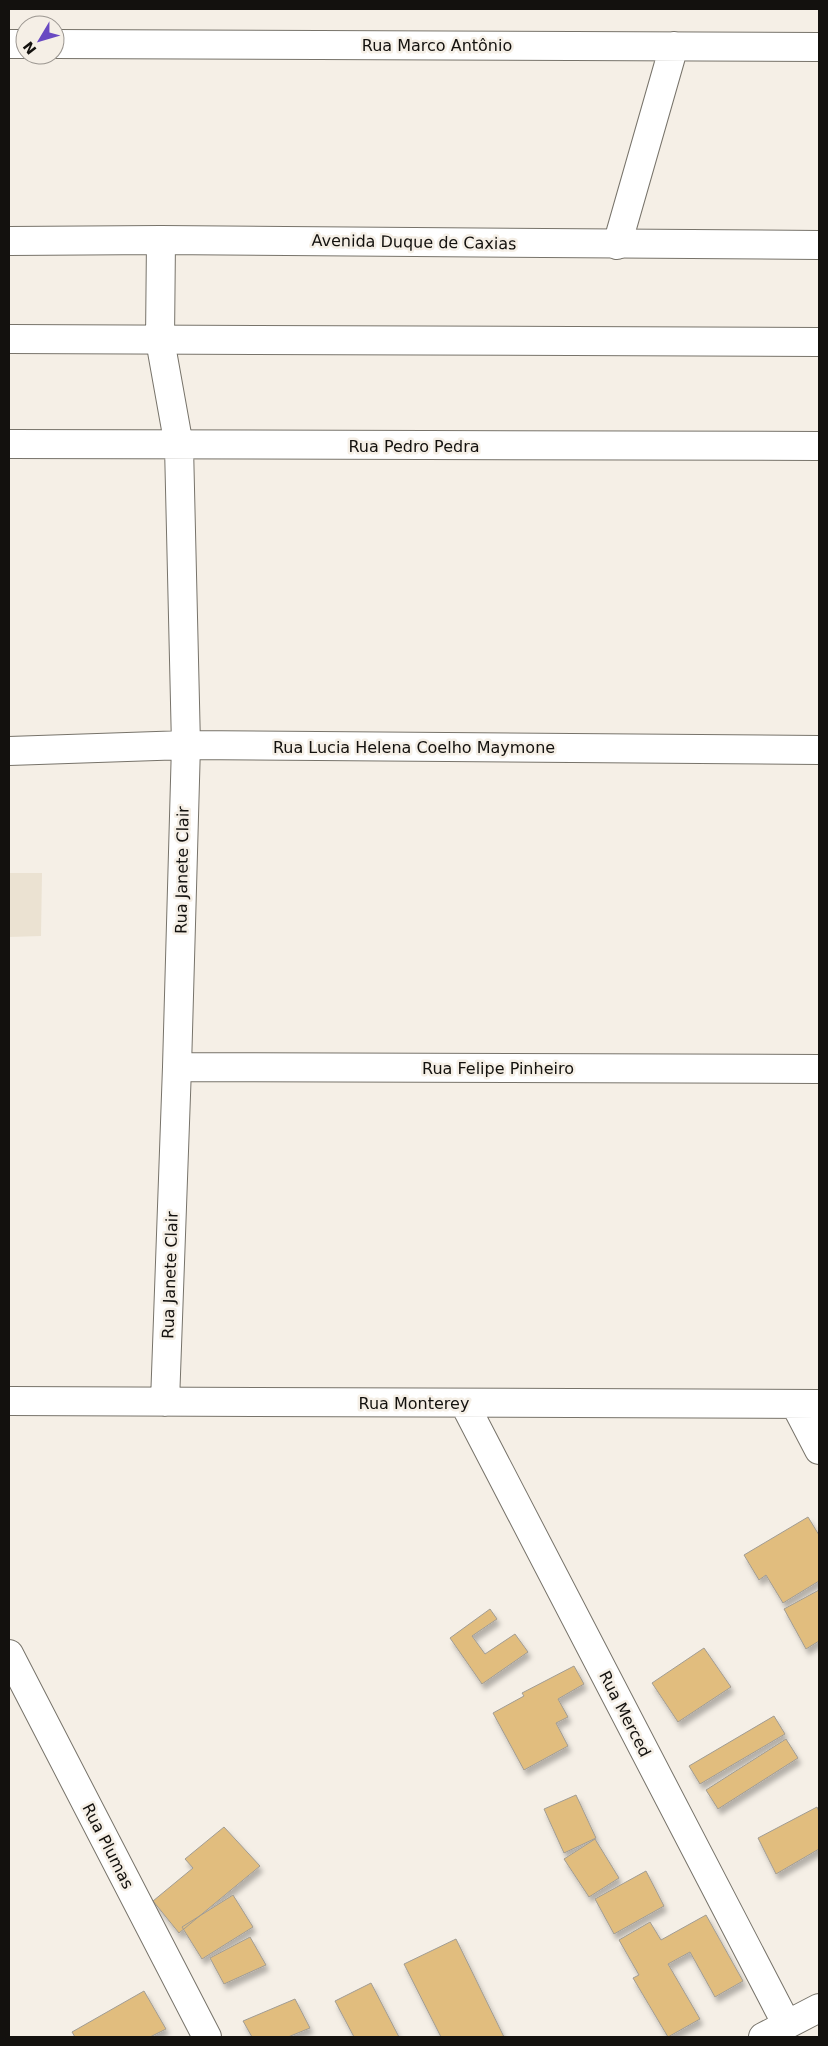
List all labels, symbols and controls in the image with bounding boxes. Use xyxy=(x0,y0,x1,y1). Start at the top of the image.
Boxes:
north arrow xyxy=(15,15,65,65)
street label: Rua Marco Antônio xyxy=(362,36,512,55)
text: N xyxy=(20,38,40,58)
street label: Avenida Duque de Caxias xyxy=(311,231,517,253)
street label: Rua Pedro Pedra xyxy=(348,437,480,456)
street label: Rua Lucia Helena Coelho Maymone xyxy=(273,738,555,757)
street label: Rua Janete Clair xyxy=(171,806,193,934)
street label: Rua Felipe Pinheiro xyxy=(422,1059,574,1078)
street label: Rua Janete Clair xyxy=(158,1210,182,1339)
street label: Rua Monterey xyxy=(359,1394,469,1413)
street label: Rua Merced xyxy=(595,1668,655,1760)
street label: Rua Plumas xyxy=(78,1800,138,1892)

